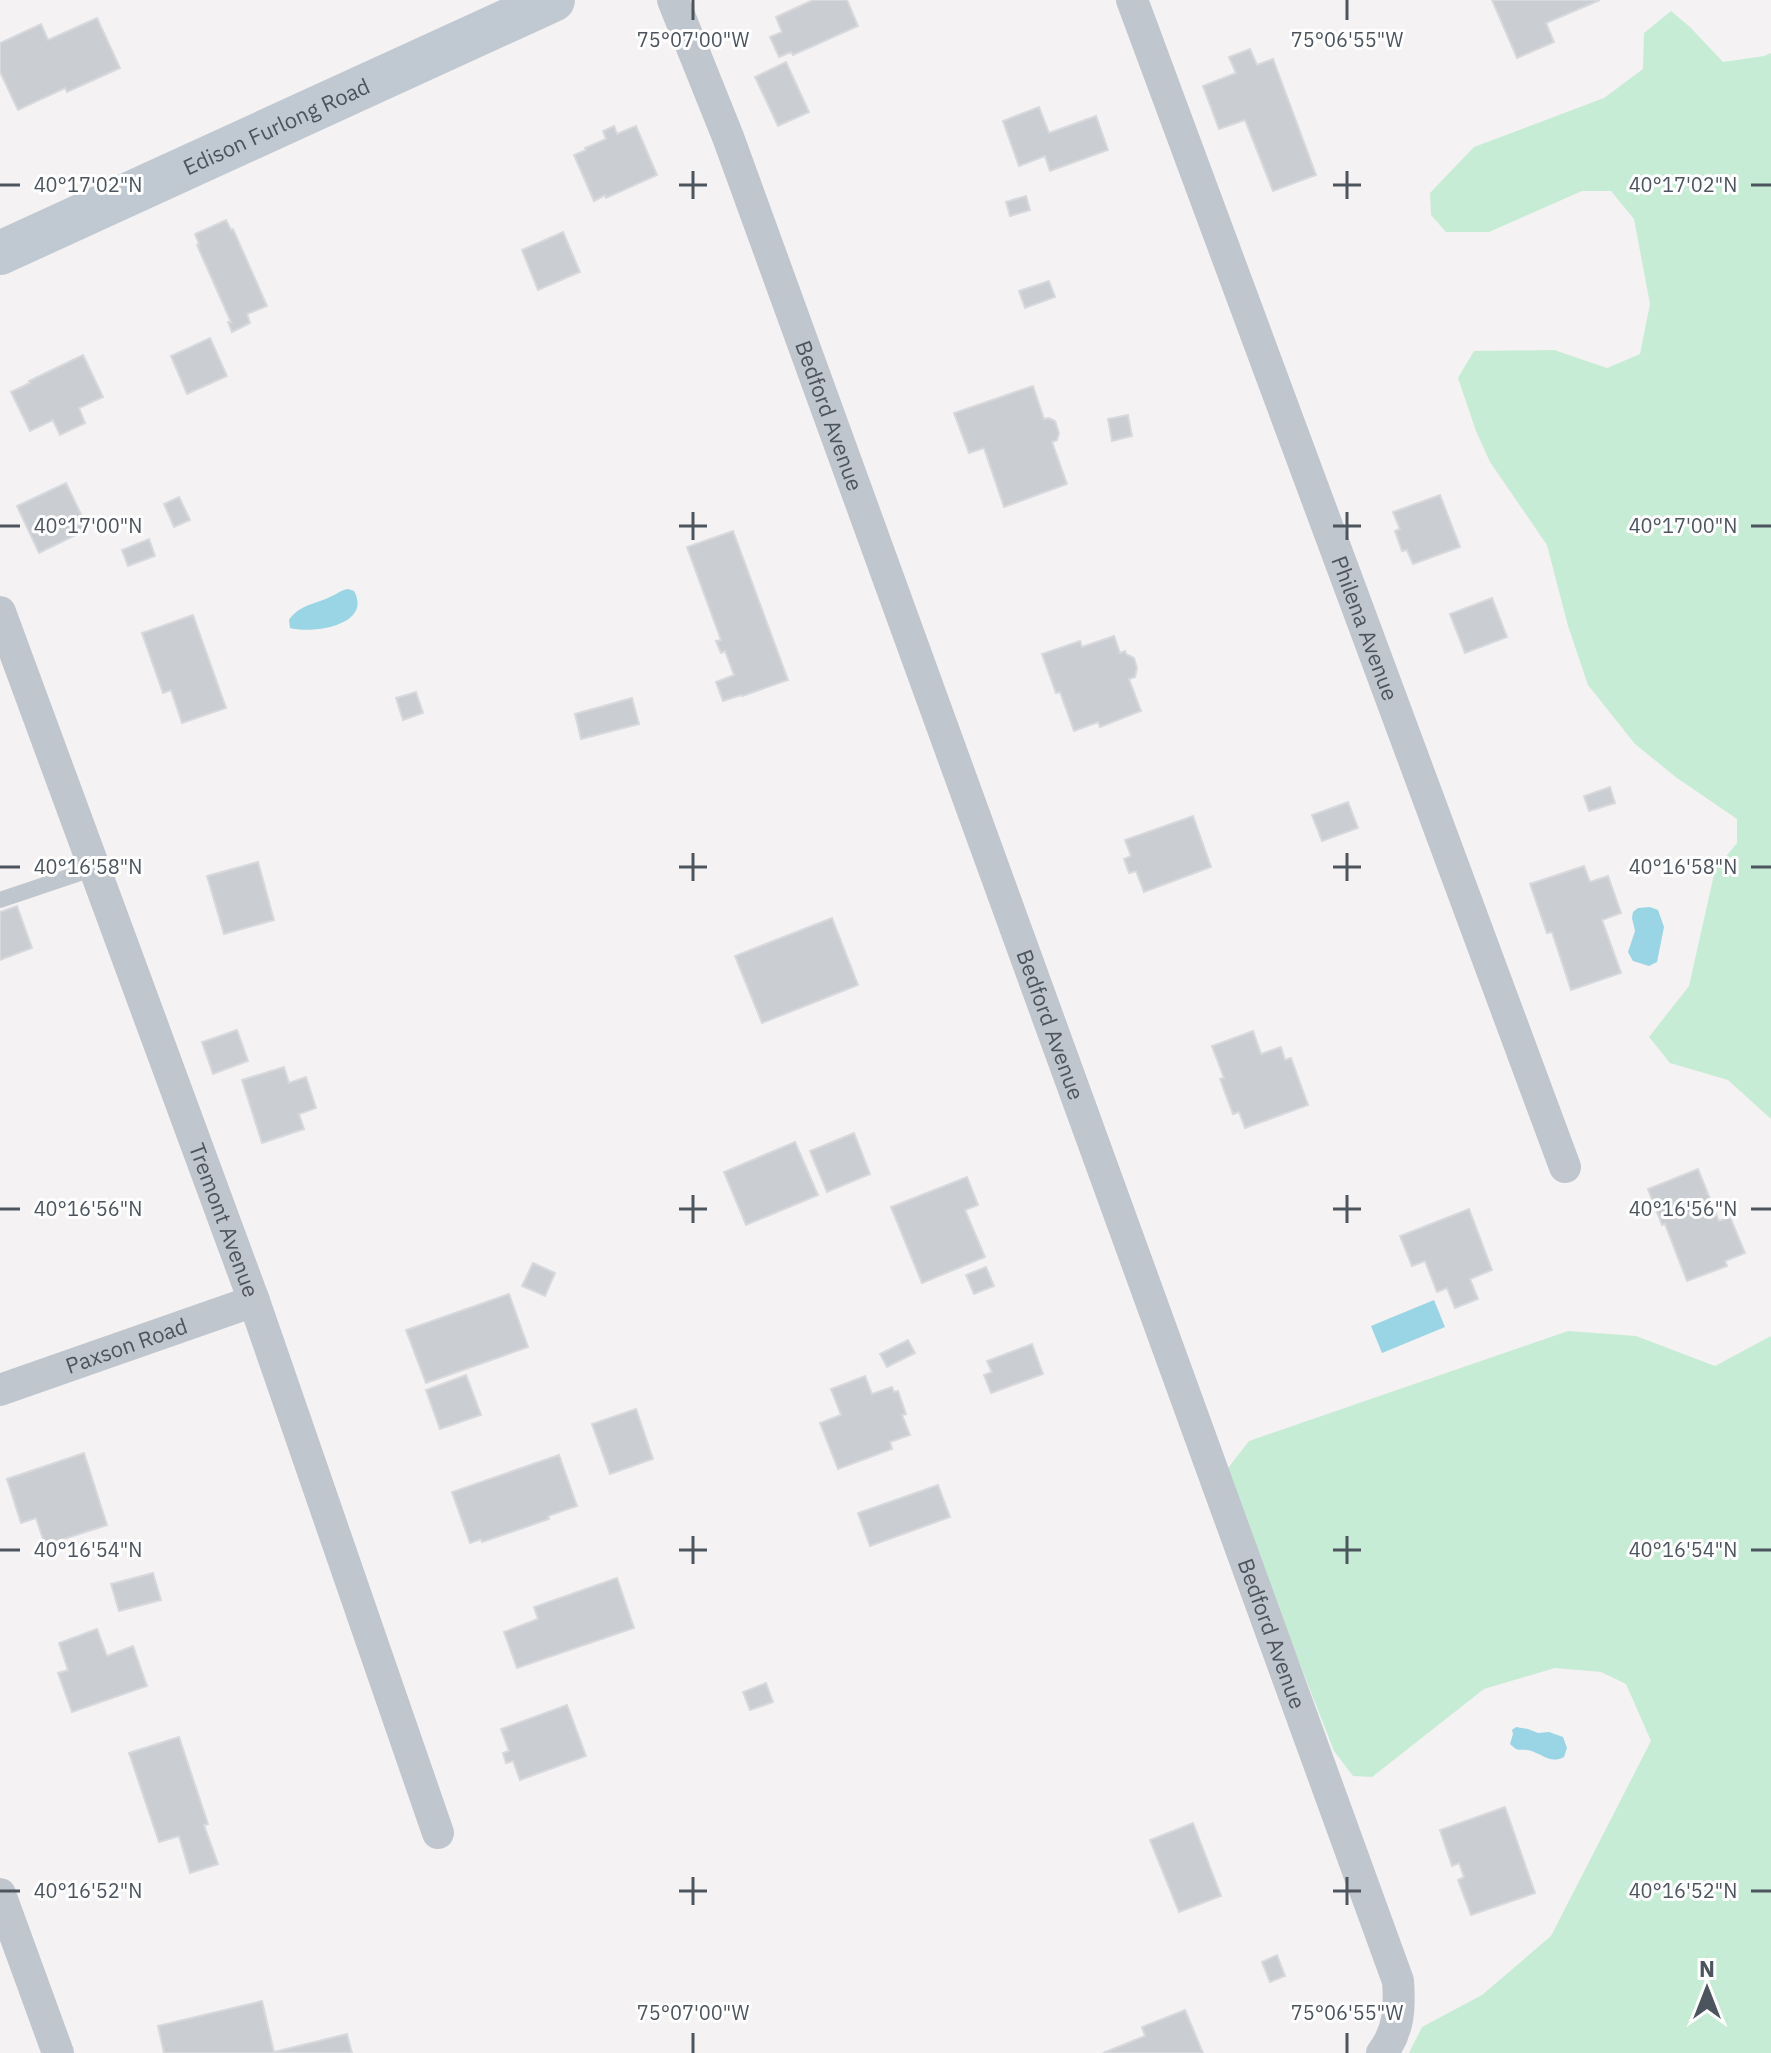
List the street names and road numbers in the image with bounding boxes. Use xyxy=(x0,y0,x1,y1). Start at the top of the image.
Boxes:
street label: Edison Furlong Road xyxy=(178,71,374,181)
street label: Bedford Avenue xyxy=(789,336,870,495)
street label: Philena Avenue xyxy=(1325,552,1406,704)
street label: Bedford Avenue xyxy=(1010,945,1092,1104)
street label: Tremont Avenue xyxy=(183,1139,266,1301)
street label: Paxson Road xyxy=(61,1310,191,1380)
street label: Bedford Avenue xyxy=(1232,1554,1313,1713)

